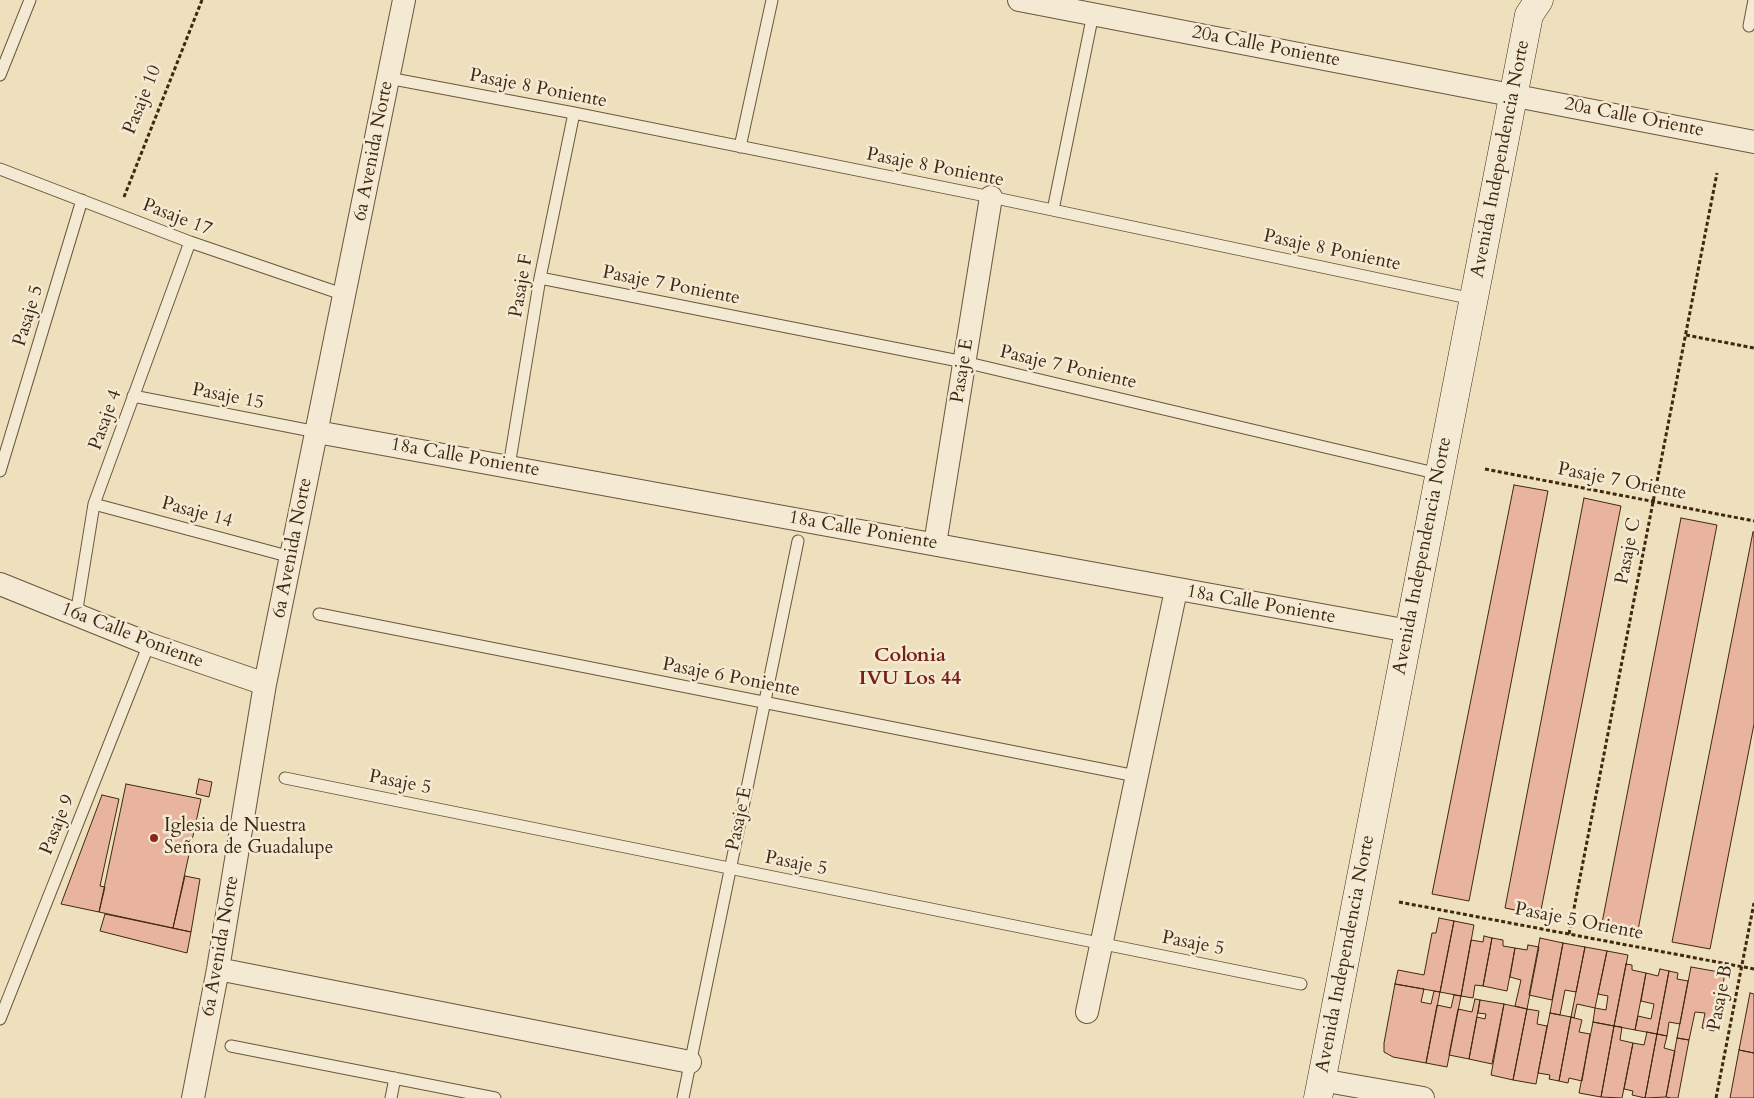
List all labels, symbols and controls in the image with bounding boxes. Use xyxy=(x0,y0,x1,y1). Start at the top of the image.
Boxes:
street label: 20a Calle Poniente xyxy=(1190,21,1342,73)
street label: Avenida Independencia Norte xyxy=(1467,38,1535,280)
street label: Pasaje 10 xyxy=(119,62,167,138)
street label: Pasaje 8 Poniente xyxy=(467,64,609,114)
street label: 6a Avenida Norte xyxy=(349,79,399,223)
street label: 20a Calle Oriente xyxy=(1562,93,1706,143)
street label: Pasaje 8 Poniente xyxy=(864,143,1006,193)
street label: Pasaje 17 xyxy=(139,194,215,242)
street label: Pasaje 8 Poniente xyxy=(1261,225,1403,277)
street label: Pasaje F xyxy=(505,253,539,319)
street label: Pasaje 7 Poniente xyxy=(600,261,742,311)
street label: Pasaje 5 xyxy=(9,283,49,349)
street label: Pasaje E xyxy=(947,337,979,405)
street label: Pasaje 7 Poniente xyxy=(997,341,1139,395)
street label: Pasaje 15 xyxy=(190,379,266,415)
street label: Pasaje 4 xyxy=(85,387,127,453)
street label: 18a Calle Poniente xyxy=(389,434,541,482)
street label: Avenida Independencia Norte xyxy=(1389,435,1457,677)
street label: Pasaje 7 Oriente xyxy=(1556,458,1688,506)
street label: 6a Avenida Norte xyxy=(268,476,318,620)
street label: Pasaje 14 xyxy=(159,493,235,533)
street label: 18a Calle Poniente xyxy=(787,507,939,555)
street label: Pasaje C xyxy=(1611,516,1647,586)
street label: 18a Calle Poniente xyxy=(1185,581,1337,629)
street label: 16a Calle Poniente xyxy=(58,598,206,674)
district label: Colonia IVU Los 44 xyxy=(859,644,961,691)
street label: Pasaje 6 Poniente xyxy=(660,653,802,703)
street label: Pasaje 5 xyxy=(367,766,433,800)
street label: Pasaje E xyxy=(722,785,758,853)
street label: Pasaje 9 xyxy=(36,792,80,858)
place label: Iglesia de Nuestra Señora de Guadalupe xyxy=(164,816,333,860)
marker: Iglesia de Nuestra Señora de Guadalupe xyxy=(148,832,160,844)
street label: Avenida Independencia Norte xyxy=(1312,833,1380,1075)
street label: Pasaje 5 xyxy=(763,847,829,881)
street label: 6a Avenida Norte xyxy=(197,874,245,1018)
street label: Pasaje 5 Oriente xyxy=(1513,898,1645,946)
street label: Pasaje 5 xyxy=(1160,927,1226,961)
street label: Pasaje B xyxy=(1704,963,1738,1033)

